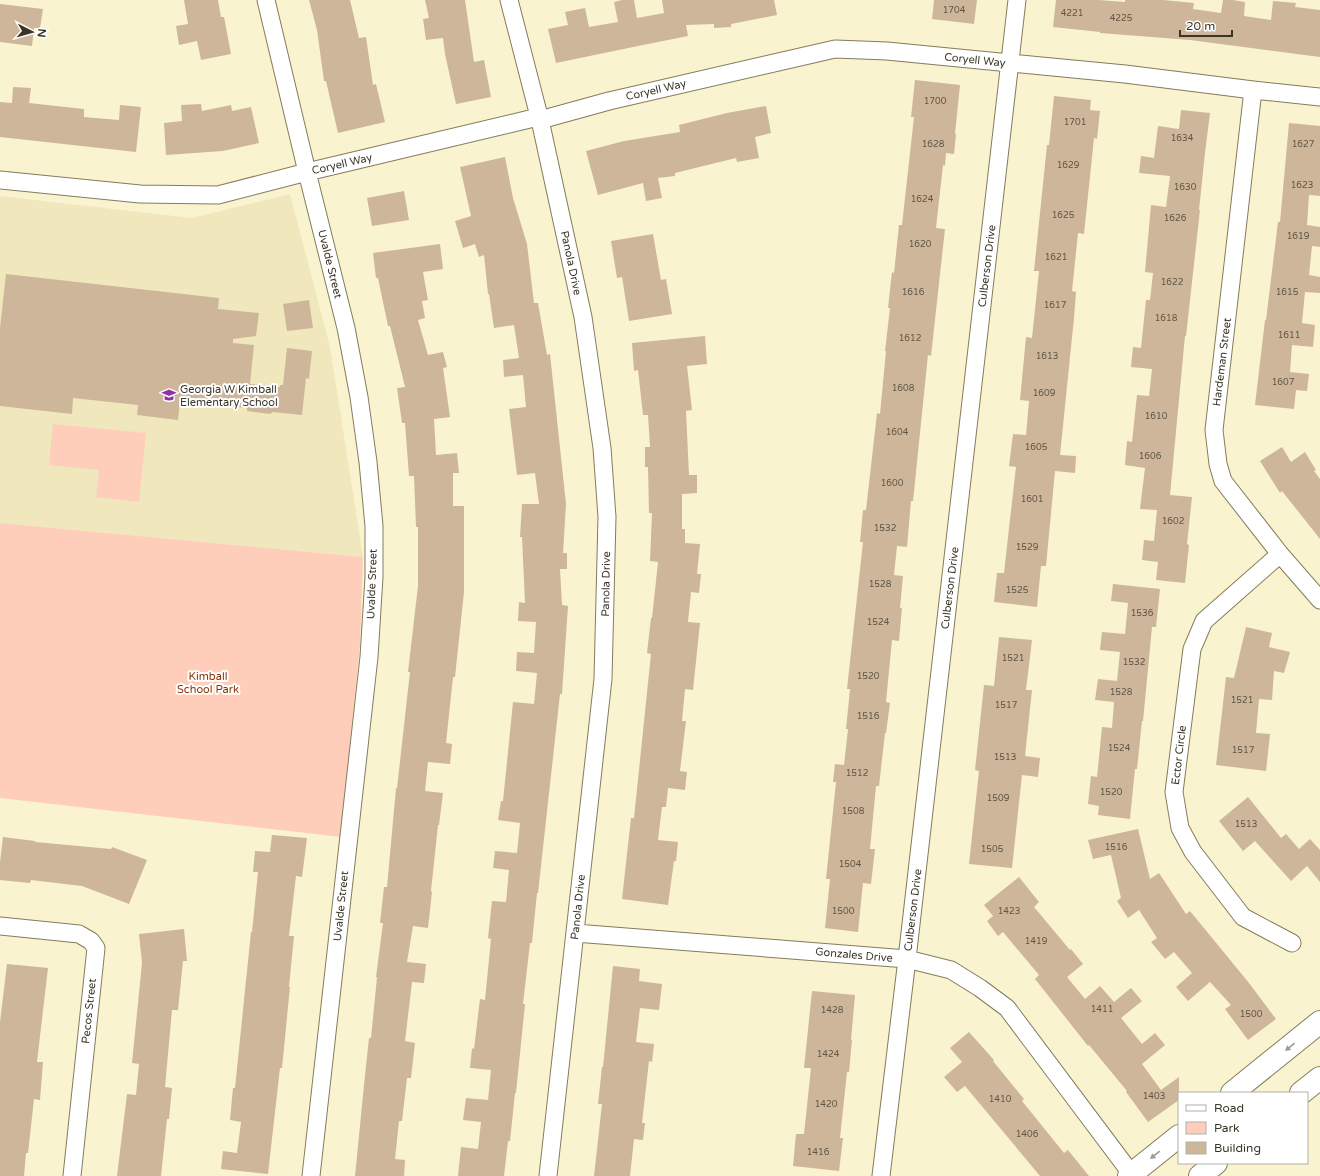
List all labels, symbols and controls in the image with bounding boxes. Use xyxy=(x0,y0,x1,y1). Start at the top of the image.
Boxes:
house number: 1704 xyxy=(943,5,966,16)
house number: 4221 xyxy=(1061,8,1083,19)
north arrow xyxy=(12,12,52,52)
scale bar xyxy=(1180,12,1232,38)
house number: 4225 xyxy=(1110,13,1133,24)
text: 20 m xyxy=(1186,19,1215,33)
text: N xyxy=(35,28,48,38)
street label: Coryell Way xyxy=(944,50,1006,70)
street label: Coryell Way xyxy=(625,77,687,103)
house number: 1700 xyxy=(924,96,947,107)
house number: 1701 xyxy=(1064,117,1086,128)
house number: 1634 xyxy=(1171,133,1194,144)
house number: 1628 xyxy=(922,139,945,150)
house number: 1627 xyxy=(1292,139,1315,150)
street label: Coryell Way xyxy=(311,151,373,177)
house number: 1629 xyxy=(1057,160,1080,171)
house number: 1623 xyxy=(1291,180,1313,191)
house number: 1630 xyxy=(1174,182,1197,193)
house number: 1624 xyxy=(911,194,934,205)
house number: 1625 xyxy=(1052,210,1075,221)
house number: 1626 xyxy=(1164,213,1187,224)
street label: Culberson Drive xyxy=(975,224,999,308)
street label: Uvalde Street xyxy=(315,228,345,300)
street label: Panola Drive xyxy=(558,230,584,296)
house number: 1619 xyxy=(1287,231,1310,242)
house number: 1620 xyxy=(909,239,932,250)
house number: 1621 xyxy=(1045,252,1067,263)
house number: 1622 xyxy=(1161,277,1183,288)
house number: 1616 xyxy=(902,287,925,298)
house number: 1615 xyxy=(1276,287,1299,298)
house number: 1617 xyxy=(1044,300,1067,311)
house number: 1618 xyxy=(1155,313,1178,324)
street label: Hardeman Street xyxy=(1210,317,1234,407)
house number: 1611 xyxy=(1278,330,1300,341)
house number: 1612 xyxy=(899,333,921,344)
house number: 1613 xyxy=(1036,351,1058,362)
house number: 1607 xyxy=(1272,377,1295,388)
place label: Georgia W Kimball Elementary School xyxy=(180,383,278,409)
house number: 1608 xyxy=(892,383,915,394)
school or university icon: Georgia W Kimball Elementary School xyxy=(161,387,177,403)
house number: 1609 xyxy=(1033,388,1056,399)
house number: 1610 xyxy=(1145,411,1168,422)
house number: 1604 xyxy=(886,427,909,438)
house number: 1605 xyxy=(1025,442,1048,453)
house number: 1606 xyxy=(1139,451,1162,462)
house number: 1600 xyxy=(881,478,904,489)
house number: 1601 xyxy=(1021,494,1043,505)
house number: 1602 xyxy=(1162,516,1184,527)
house number: 1532 xyxy=(874,523,896,534)
house number: 1529 xyxy=(1016,542,1039,553)
street label: Culberson Drive xyxy=(938,546,962,630)
street label: Uvalde Street xyxy=(364,549,380,619)
street label: Panola Drive xyxy=(599,551,613,617)
house number: 1528 xyxy=(869,579,892,590)
house number: 1525 xyxy=(1006,585,1029,596)
house number: 1536 xyxy=(1131,608,1154,619)
house number: 1524 xyxy=(867,617,890,628)
house number: 1521 xyxy=(1002,653,1024,664)
house number: 1532 xyxy=(1123,657,1145,668)
park label: Kimball School Park xyxy=(177,670,239,696)
house number: 1520 xyxy=(857,671,880,682)
house number: 1528 xyxy=(1110,687,1133,698)
house number: 1521 xyxy=(1231,695,1253,706)
house number: 1517 xyxy=(995,700,1018,711)
house number: 1516 xyxy=(857,711,880,722)
street label: Ector Circle xyxy=(1169,724,1189,786)
house number: 1524 xyxy=(1108,743,1131,754)
house number: 1517 xyxy=(1232,745,1255,756)
house number: 1513 xyxy=(994,752,1016,763)
house number: 1512 xyxy=(846,768,868,779)
house number: 1520 xyxy=(1100,787,1123,798)
house number: 1509 xyxy=(987,793,1010,804)
house number: 1508 xyxy=(842,806,865,817)
house number: 1513 xyxy=(1235,819,1257,830)
house number: 1516 xyxy=(1105,842,1128,853)
house number: 1505 xyxy=(981,844,1004,855)
house number: 1504 xyxy=(839,859,862,870)
street label: Culberson Drive xyxy=(901,868,925,952)
street label: Uvalde Street xyxy=(331,870,351,942)
street label: Panola Drive xyxy=(568,874,588,940)
house number: 1500 xyxy=(832,906,855,917)
house number: 1423 xyxy=(998,906,1020,917)
house number: 1419 xyxy=(1025,936,1048,947)
street label: Gonzales Drive xyxy=(815,945,893,965)
street label: Pecos Street xyxy=(79,978,99,1044)
house number: 1411 xyxy=(1091,1004,1113,1015)
house number: 1428 xyxy=(821,1005,844,1016)
house number: 1500 xyxy=(1240,1009,1263,1020)
one-way arrow xyxy=(1284,1042,1295,1051)
house number: 1424 xyxy=(817,1049,840,1060)
house number: 1403 xyxy=(1143,1091,1165,1102)
legend xyxy=(1178,1092,1308,1164)
house number: 1410 xyxy=(989,1094,1012,1105)
house number: 1420 xyxy=(815,1099,838,1110)
text: Road xyxy=(1214,1101,1244,1115)
text: Park xyxy=(1214,1121,1240,1135)
house number: 1406 xyxy=(1016,1129,1039,1140)
text: Building xyxy=(1214,1141,1261,1155)
house number: 1416 xyxy=(807,1147,830,1158)
one-way arrow xyxy=(1150,1151,1161,1159)

